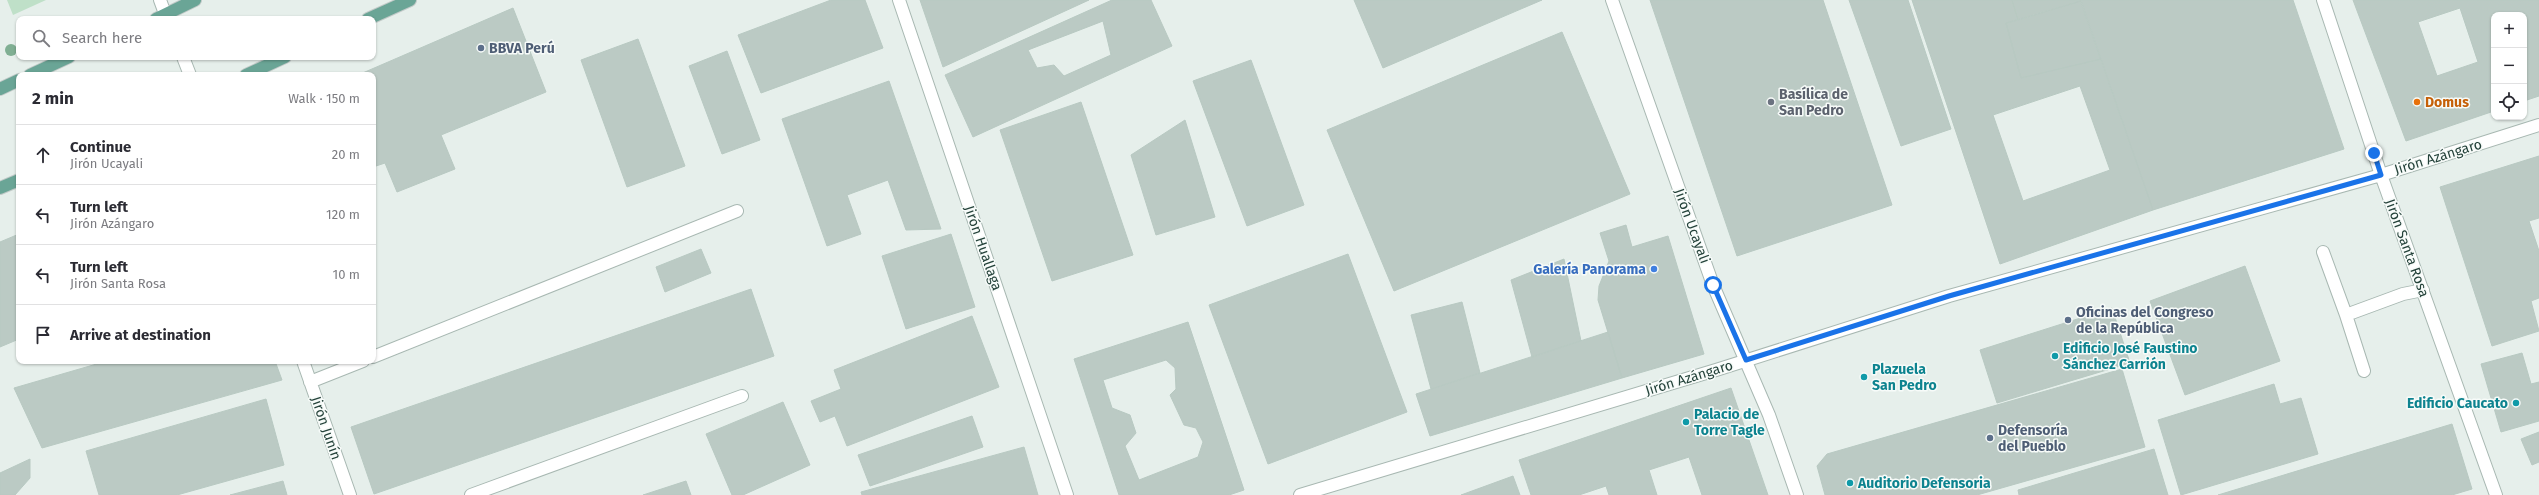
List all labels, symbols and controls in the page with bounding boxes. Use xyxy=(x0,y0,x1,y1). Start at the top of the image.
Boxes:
map controls xyxy=(2491,12,2527,120)
button: + xyxy=(2491,12,2527,48)
search box xyxy=(16,16,376,60)
icon: search xyxy=(30,27,52,49)
text: Search here xyxy=(62,29,142,47)
place label: BBVA Perú xyxy=(489,40,555,57)
marker: BBVA Perú xyxy=(476,43,486,53)
button: − xyxy=(2491,48,2527,84)
button: locate xyxy=(2491,84,2527,120)
place label: Basílica de San Pedro xyxy=(1779,86,1848,119)
text: 2 min xyxy=(32,88,74,109)
text: Walk · 150 m xyxy=(288,91,360,106)
place label: Domus xyxy=(2425,94,2469,111)
marker: Basílica de San Pedro xyxy=(1766,97,1776,107)
marker: Domus xyxy=(2412,97,2422,107)
street label: Jirón Azángaro xyxy=(2392,136,2484,178)
text: Continue xyxy=(70,138,131,156)
icon: ahead xyxy=(32,144,54,166)
route end xyxy=(2365,144,2383,162)
text: 20 m xyxy=(332,147,360,162)
text: Jirón Ucayali xyxy=(70,156,143,171)
street label: Jirón Ucayali xyxy=(1671,186,1713,266)
street label: Jirón Santa Rosa xyxy=(2381,196,2433,300)
text: Turn left xyxy=(70,198,128,216)
street label: Jirón Huallaga xyxy=(961,203,1005,293)
icon: left xyxy=(32,204,54,226)
text: 120 m xyxy=(326,207,360,222)
text: Jirón Azángaro xyxy=(70,216,154,231)
text: Turn left xyxy=(70,258,128,276)
place label: Galería Panorama xyxy=(1533,261,1646,278)
icon: left xyxy=(32,264,54,286)
marker: Galería Panorama xyxy=(1649,264,1659,274)
text: 10 m xyxy=(333,267,360,282)
text: Jirón Santa Rosa xyxy=(70,276,166,291)
route start xyxy=(1704,276,1722,294)
place label: Oficinas del Congreso de la República xyxy=(2076,304,2214,337)
marker: Oficinas del Congreso de la República xyxy=(2063,315,2073,325)
icon: arrive xyxy=(32,324,54,346)
text: Arrive at destination xyxy=(70,326,211,344)
place label: Edificio José Faustino Sánchez Carrión xyxy=(2063,340,2197,373)
marker: Edificio José Faustino Sánchez Carrión xyxy=(2050,351,2060,361)
street label: Jirón Azángaro xyxy=(1643,357,1735,399)
place label: Plazuela San Pedro xyxy=(1872,361,1937,394)
marker: Plazuela San Pedro xyxy=(1859,372,1869,382)
street label: Jirón Junín xyxy=(307,394,345,462)
place label: Edificio Caucato xyxy=(2407,395,2508,412)
marker: Edificio Caucato xyxy=(2511,398,2521,408)
place label: Palacio de Torre Tagle xyxy=(1694,406,1765,439)
marker: Palacio de Torre Tagle xyxy=(1681,417,1691,427)
place label: Defensoría del Pueblo xyxy=(1998,422,2068,455)
marker: Defensoría del Pueblo xyxy=(1985,433,1995,443)
place label: Auditorio Defensoria xyxy=(1857,475,1991,492)
marker: Auditorio Defensoria xyxy=(1845,478,1855,488)

